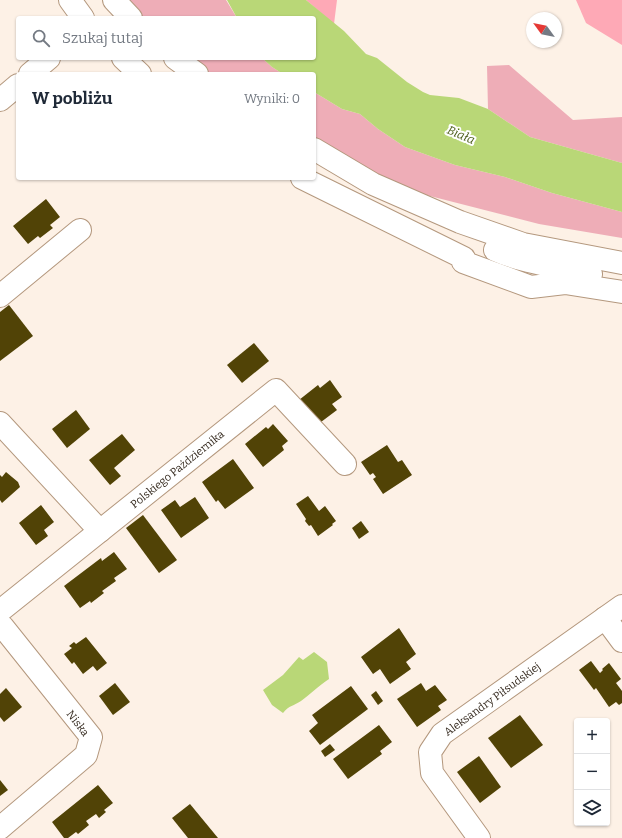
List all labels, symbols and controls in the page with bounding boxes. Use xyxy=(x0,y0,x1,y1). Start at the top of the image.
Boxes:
north arrow xyxy=(526,12,562,48)
search box xyxy=(16,16,316,60)
icon: search xyxy=(30,27,52,49)
text: Szukaj tutaj xyxy=(62,29,143,47)
text: W pobliżu xyxy=(32,88,113,109)
text: Wyniki: 0 xyxy=(244,91,300,106)
water label: Biała xyxy=(445,123,477,147)
street label: Polskiego Października xyxy=(128,428,227,511)
street label: Aleksandry Piłsudskiej xyxy=(442,660,543,739)
street label: Niska xyxy=(64,708,92,739)
map controls xyxy=(574,718,610,826)
button: + xyxy=(574,718,610,754)
button: − xyxy=(574,754,610,790)
button: layers xyxy=(574,790,610,826)

